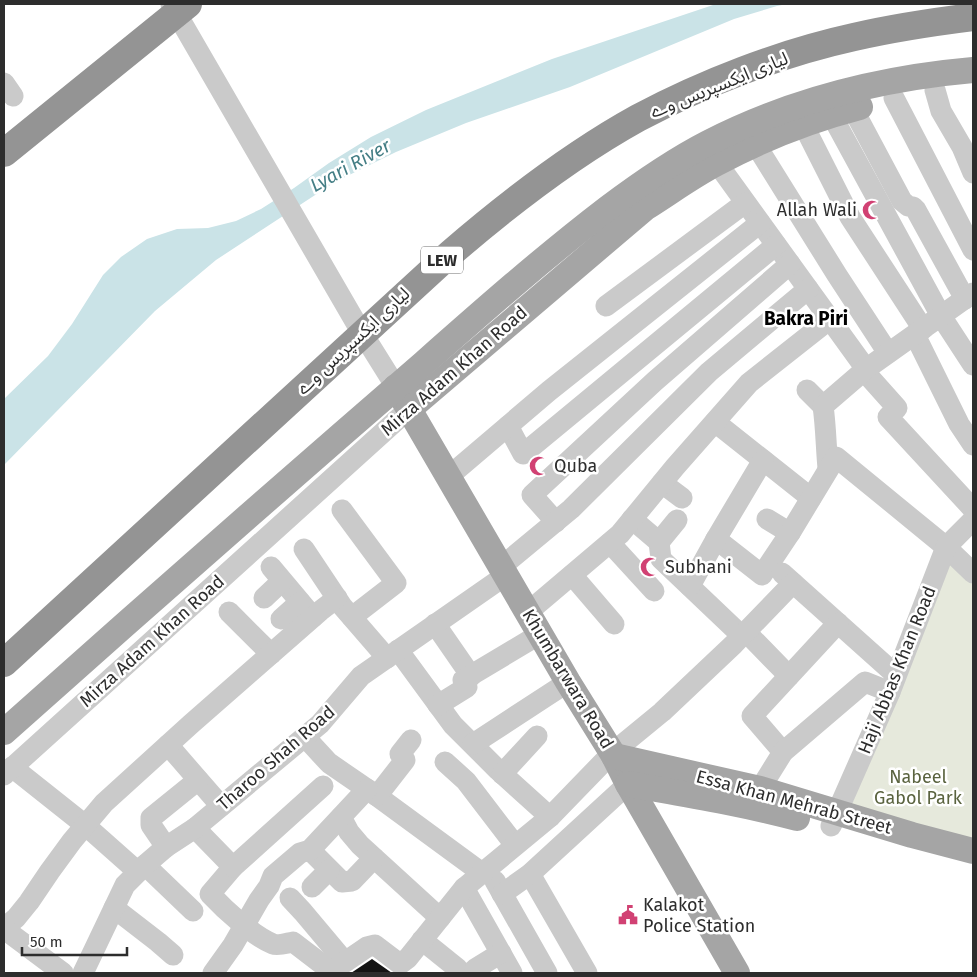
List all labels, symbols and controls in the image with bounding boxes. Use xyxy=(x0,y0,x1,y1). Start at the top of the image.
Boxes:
street label: لیاری ایکسپریس وے xyxy=(647,47,791,123)
water label: Lyari River xyxy=(306,134,395,197)
place label: Allah Wali xyxy=(777,199,857,221)
mosque icon: Allah Wali xyxy=(861,199,883,221)
road number: LEW xyxy=(421,246,463,274)
street label: لیاری ایکسپریس وے xyxy=(292,283,414,399)
street label: Mirza Adam Khan Road xyxy=(376,301,532,441)
district label: Bakra Piri xyxy=(764,307,848,330)
mosque icon: Quba xyxy=(528,455,550,477)
place label: Quba xyxy=(554,455,597,477)
mosque icon: Subhani xyxy=(639,556,661,578)
place label: Subhani xyxy=(665,556,732,578)
street label: Mirza Adam Khan Road xyxy=(75,570,229,712)
street label: Haji Abbas Khan Road xyxy=(853,583,941,757)
street label: Khumbarwara Road xyxy=(518,605,618,753)
street label: Tharoo Shah Road xyxy=(213,701,339,815)
street label: Essa Khan Mehrab Street xyxy=(694,765,895,839)
park label: Nabeel Gabol Park xyxy=(874,766,963,809)
place label: Kalakot Police Station xyxy=(643,894,755,937)
public building icon: Kalakot Police Station xyxy=(617,904,639,926)
scale bar xyxy=(22,924,128,956)
text: 50 m xyxy=(30,933,63,951)

